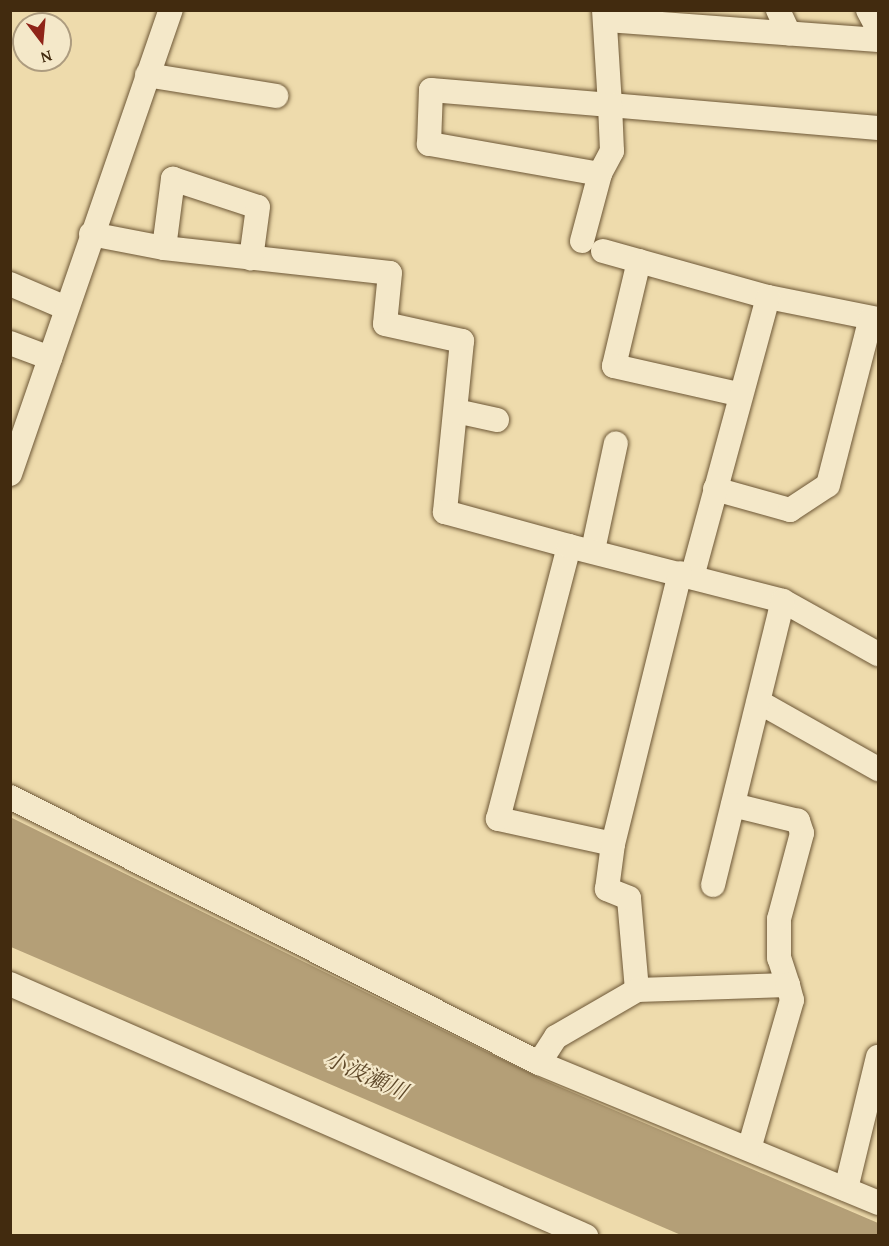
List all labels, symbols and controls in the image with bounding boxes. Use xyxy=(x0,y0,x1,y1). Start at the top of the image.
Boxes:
north arrow xyxy=(12,12,72,72)
text: N xyxy=(38,44,55,70)
water label: 小波瀬川 xyxy=(320,1045,412,1105)

